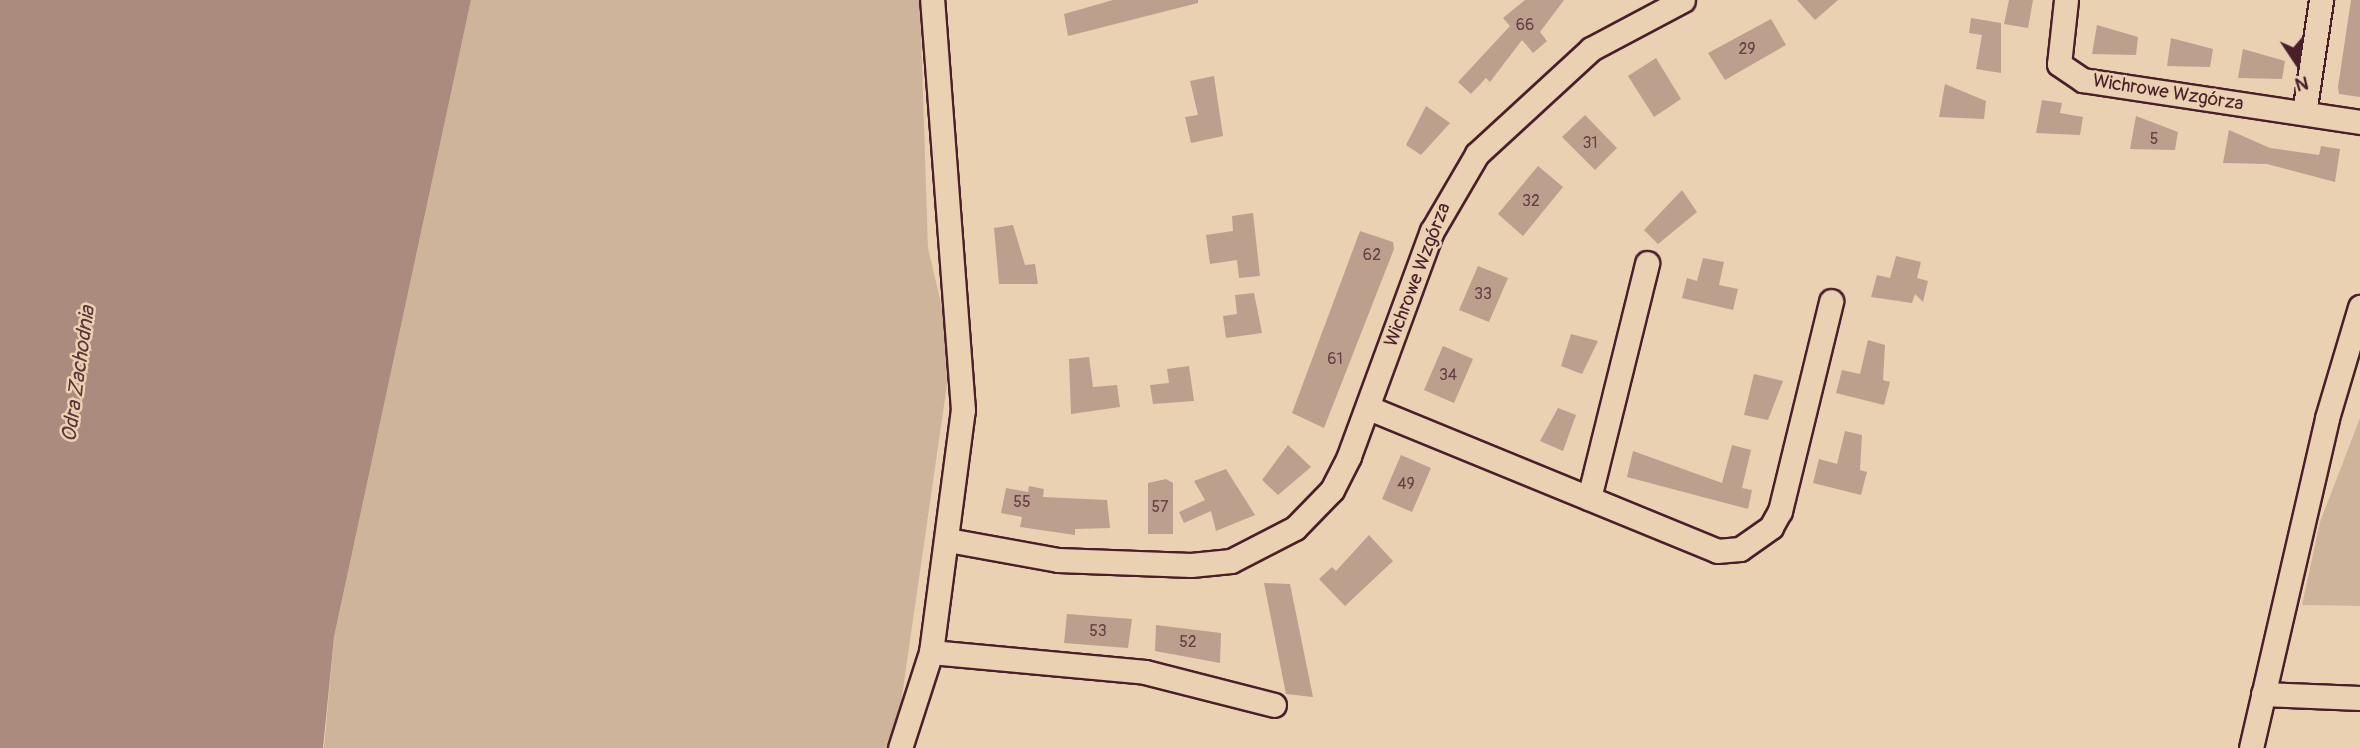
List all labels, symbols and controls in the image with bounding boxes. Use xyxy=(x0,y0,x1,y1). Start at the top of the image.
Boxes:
house number: 66 xyxy=(1516,15,1534,35)
north arrow xyxy=(2262,28,2332,98)
house number: 29 xyxy=(1738,39,1756,59)
street label: Wichrowe Wzgórza xyxy=(2091,70,2245,116)
text: N xyxy=(2293,70,2311,97)
house number: 5 xyxy=(2150,129,2158,149)
house number: 31 xyxy=(1582,133,1598,153)
house number: 32 xyxy=(1522,191,1540,211)
street label: Wichrowe Wzgórza xyxy=(1380,200,1456,350)
house number: 62 xyxy=(1363,245,1381,265)
house number: 33 xyxy=(1474,284,1492,304)
water label: Odra Zachodnia xyxy=(57,304,101,444)
house number: 61 xyxy=(1327,349,1343,369)
house number: 34 xyxy=(1439,365,1457,385)
house number: 49 xyxy=(1397,474,1415,494)
house number: 55 xyxy=(1013,492,1031,512)
house number: 57 xyxy=(1151,497,1169,517)
house number: 53 xyxy=(1089,621,1107,641)
house number: 52 xyxy=(1179,632,1197,652)

